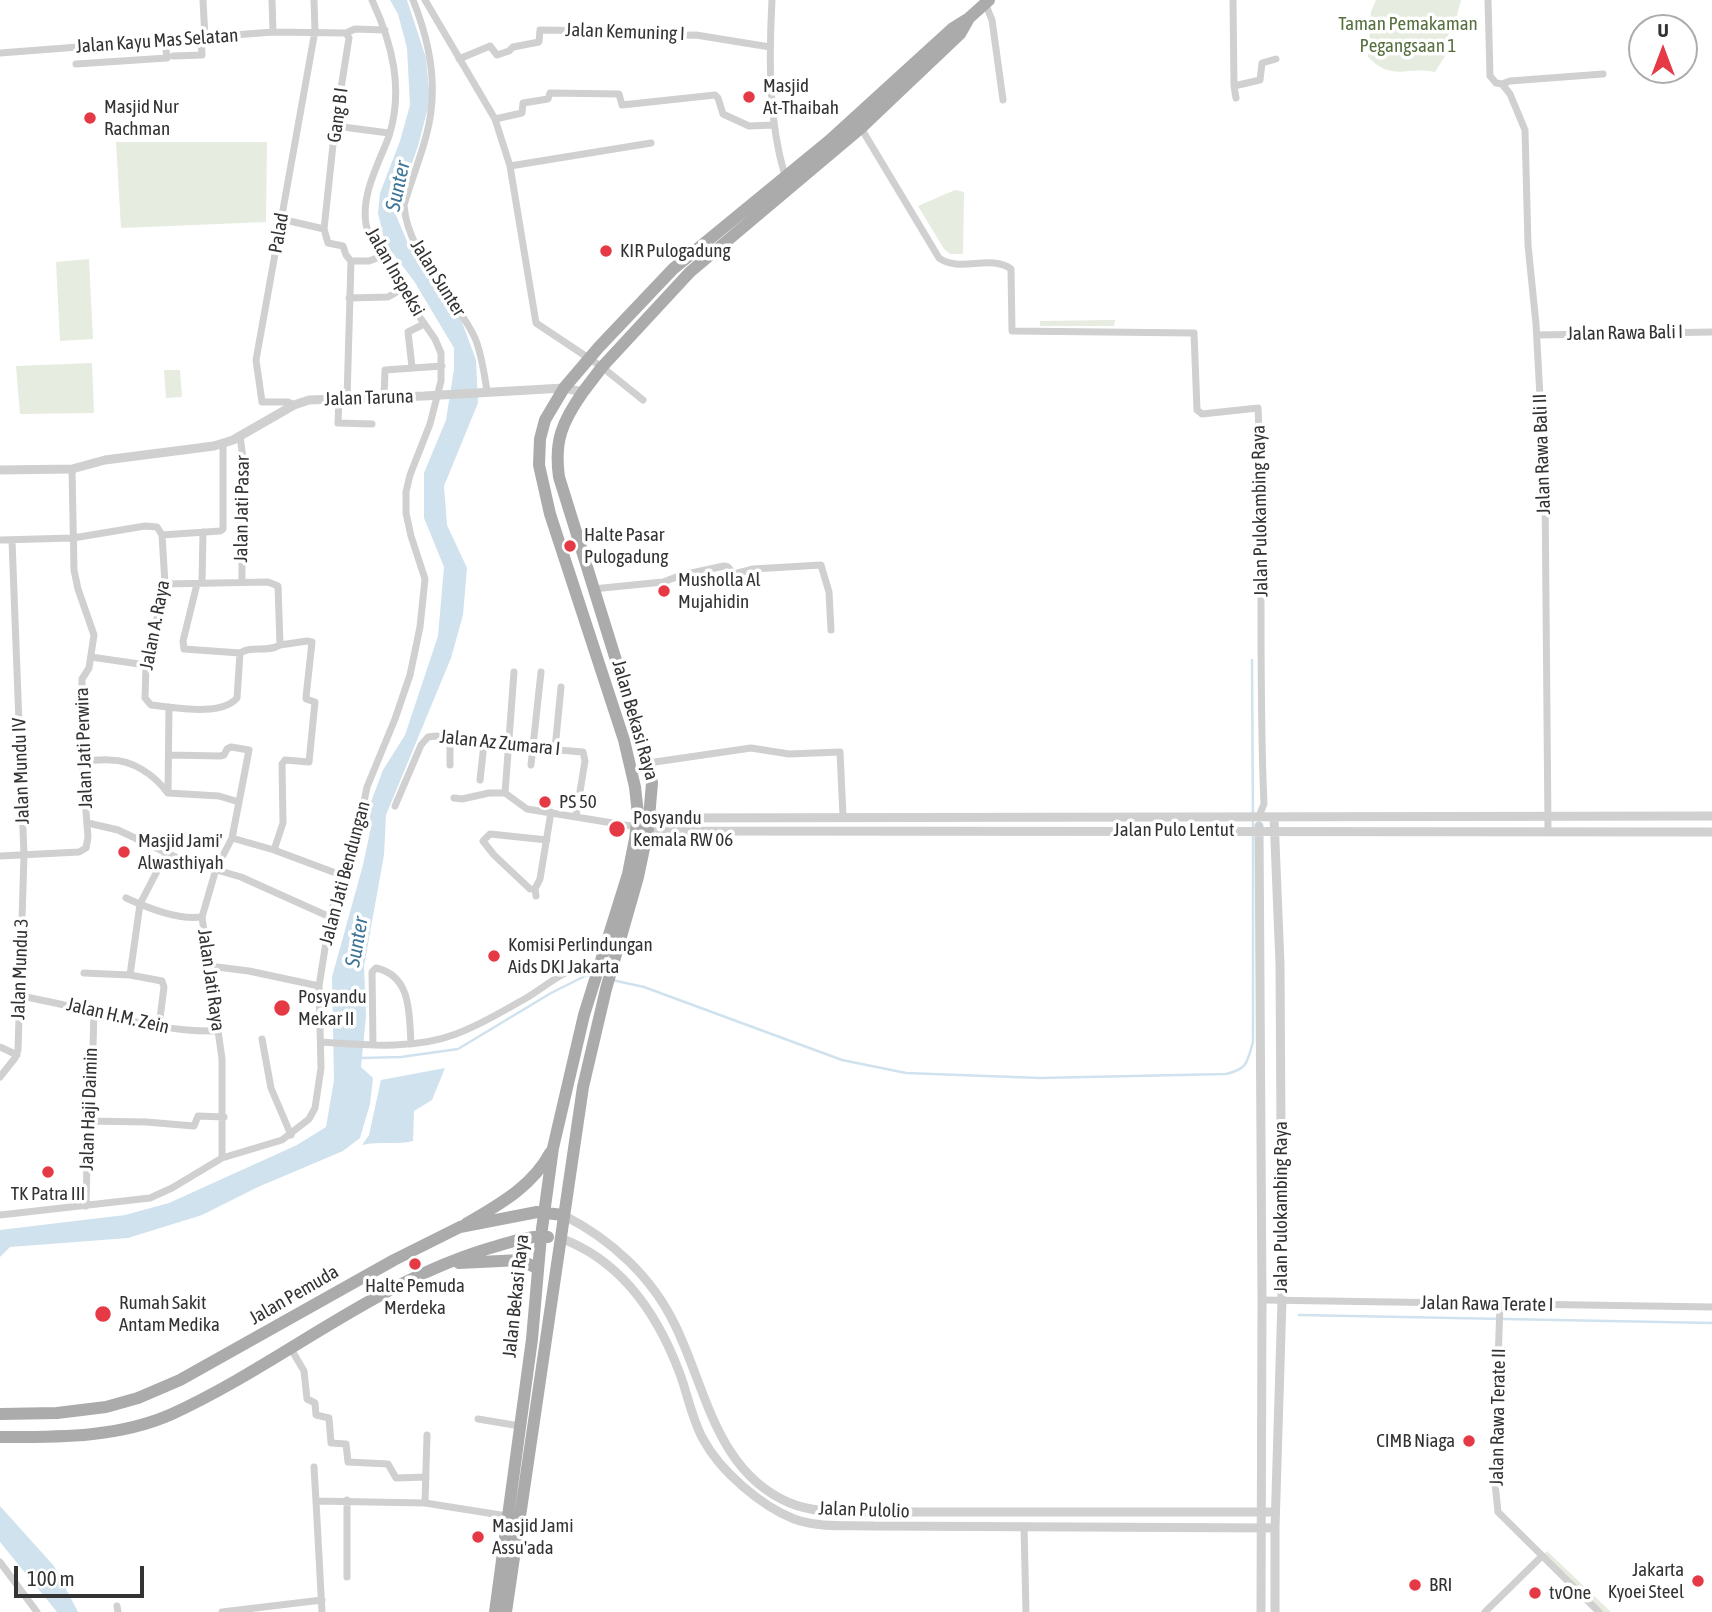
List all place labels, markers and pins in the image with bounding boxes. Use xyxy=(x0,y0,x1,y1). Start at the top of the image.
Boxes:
place label: Masjid At-Thaibah xyxy=(763,75,839,119)
marker: Masjid At-Thaibah xyxy=(741,89,757,105)
place label: Masjid Nur Rachman xyxy=(104,96,179,140)
marker: Masjid Nur Rachman xyxy=(82,110,98,126)
place label: KIR Pulogadung xyxy=(620,240,731,262)
marker: KIR Pulogadung xyxy=(598,243,614,259)
place label: Halte Pasar Pulogadung xyxy=(584,524,668,568)
marker: Halte Pasar Pulogadung xyxy=(562,538,578,554)
place label: Musholla Al Mujahidin xyxy=(678,569,761,613)
marker: Musholla Al Mujahidin xyxy=(656,583,672,599)
place label: PS 50 xyxy=(559,791,597,813)
marker: PS 50 xyxy=(537,794,553,810)
place label: Posyandu Kemala RW 06 xyxy=(633,807,733,851)
marker: Posyandu Kemala RW 06 xyxy=(607,819,627,839)
place label: Masjid Jami' Alwasthiyah xyxy=(138,830,224,874)
marker: Masjid Jami' Alwasthiyah xyxy=(116,844,132,860)
place label: Komisi Perlindungan Aids DKI Jakarta xyxy=(508,934,653,978)
marker: Komisi Perlindungan Aids DKI Jakarta xyxy=(486,948,502,964)
place label: Posyandu Mekar II xyxy=(298,986,367,1030)
marker: Posyandu Mekar II xyxy=(272,998,292,1018)
marker: TK Patra III xyxy=(40,1164,56,1180)
place label: TK Patra III xyxy=(11,1183,85,1205)
marker: Halte Pemuda Merdeka xyxy=(407,1256,423,1272)
place label: Halte Pemuda Merdeka xyxy=(365,1275,465,1319)
place label: Rumah Sakit Antam Medika xyxy=(119,1292,220,1336)
marker: Rumah Sakit Antam Medika xyxy=(93,1304,113,1324)
place label: CIMB Niaga xyxy=(1376,1430,1455,1452)
marker: CIMB Niaga xyxy=(1461,1433,1477,1449)
place label: Masjid Jami Assu'ada xyxy=(492,1515,574,1559)
marker: Masjid Jami Assu'ada xyxy=(470,1529,486,1545)
place label: Jakarta Kyoei Steel xyxy=(1608,1559,1684,1603)
marker: Jakarta Kyoei Steel xyxy=(1690,1573,1706,1589)
place label: BRI xyxy=(1429,1574,1452,1596)
marker: BRI xyxy=(1407,1577,1423,1593)
place label: tvOne xyxy=(1549,1582,1591,1604)
marker: tvOne xyxy=(1527,1585,1543,1601)

